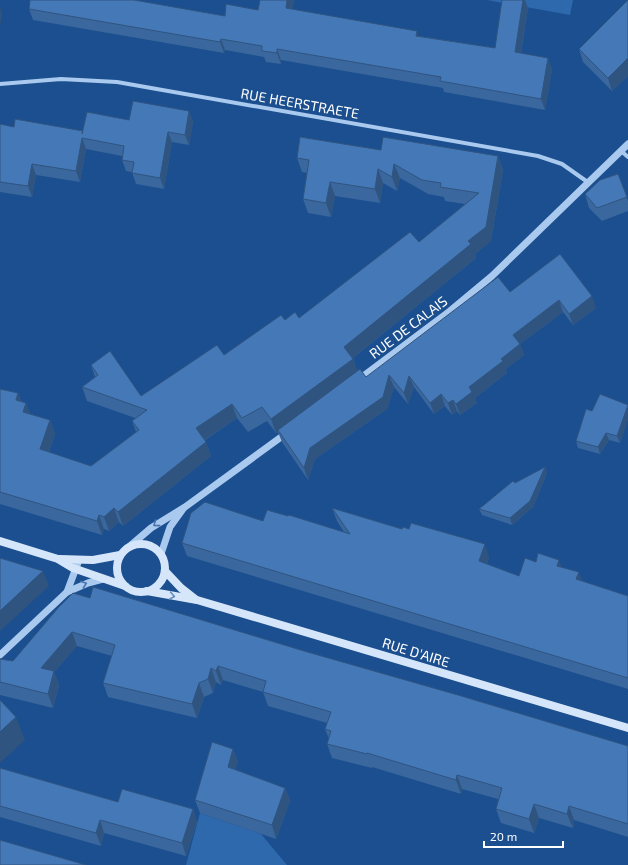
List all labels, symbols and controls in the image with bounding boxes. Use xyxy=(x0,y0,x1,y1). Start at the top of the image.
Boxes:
street label: RUE HEERSTRAETE xyxy=(240,84,361,122)
street label: RUE DE CALAIS xyxy=(366,292,450,362)
one-way arrow xyxy=(153,520,160,527)
one-way arrow xyxy=(81,581,88,589)
one-way arrow xyxy=(169,591,175,599)
street label: RUE D'AIRE xyxy=(380,634,452,670)
scale bar xyxy=(484,823,563,849)
text: 20 m xyxy=(490,829,517,843)

